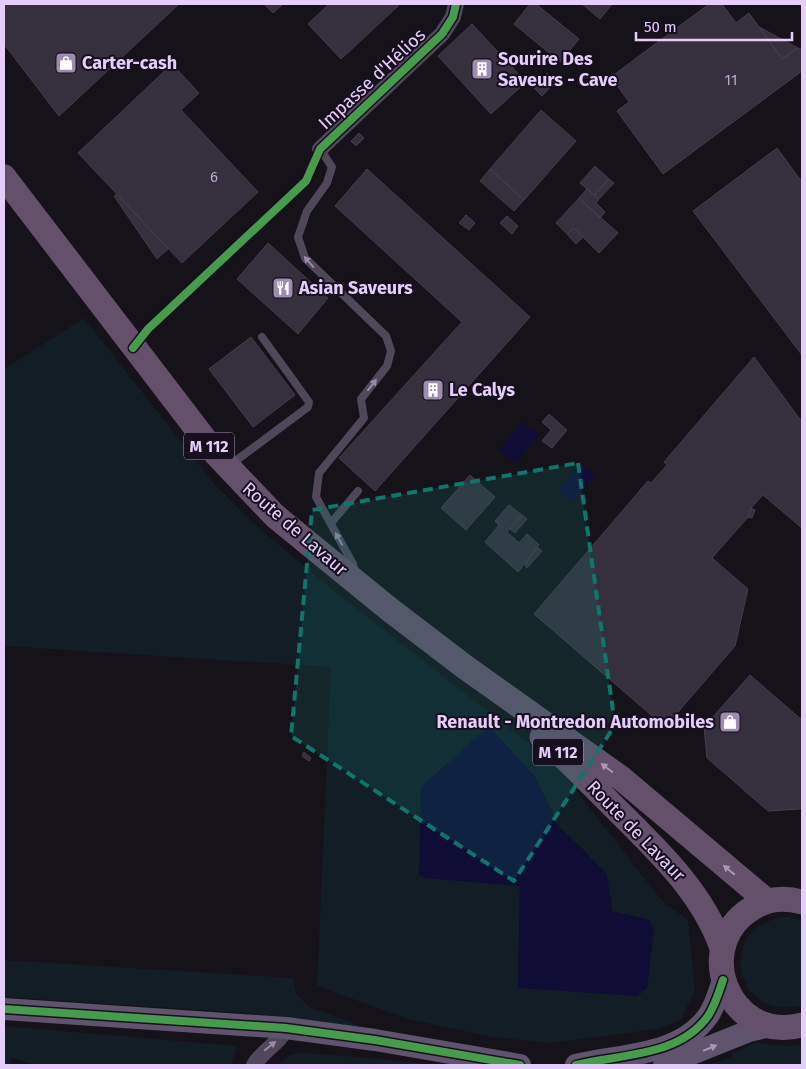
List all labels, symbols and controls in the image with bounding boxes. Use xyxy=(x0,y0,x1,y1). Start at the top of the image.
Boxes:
scale bar xyxy=(636,10,792,42)
text: 50 m xyxy=(644,18,677,36)
street label: Impasse d'Hélios xyxy=(314,24,430,134)
place label: Sourire Des Saveurs - Cave xyxy=(498,48,618,91)
shop icon: Carter-cash xyxy=(54,51,78,75)
place label: Carter-cash xyxy=(82,52,177,74)
building icon: Sourire Des Saveurs - Cave xyxy=(470,57,494,81)
house number: 11 xyxy=(725,71,737,89)
house number: 6 xyxy=(210,168,218,186)
one-way arrow xyxy=(304,255,315,268)
restaurant icon: Asian Saveurs xyxy=(271,276,295,300)
place label: Asian Saveurs xyxy=(298,277,413,299)
building icon: Le Calys xyxy=(421,378,445,402)
one-way arrow xyxy=(366,379,377,392)
place label: Le Calys xyxy=(449,379,515,401)
road number: M 112 xyxy=(184,432,234,460)
street label: Route de Lavaur xyxy=(238,477,352,581)
one-way arrow xyxy=(335,532,344,546)
shop icon: Renault - Montredon Automobiles xyxy=(718,710,742,734)
place label: Renault - Montredon Automobiles xyxy=(436,711,714,733)
road number: M 112 xyxy=(533,739,583,766)
one-way arrow xyxy=(600,763,614,773)
street label: Route de Lavaur xyxy=(582,776,690,886)
one-way arrow xyxy=(723,864,736,875)
one-way arrow xyxy=(264,1041,277,1052)
one-way arrow xyxy=(703,1043,717,1051)

